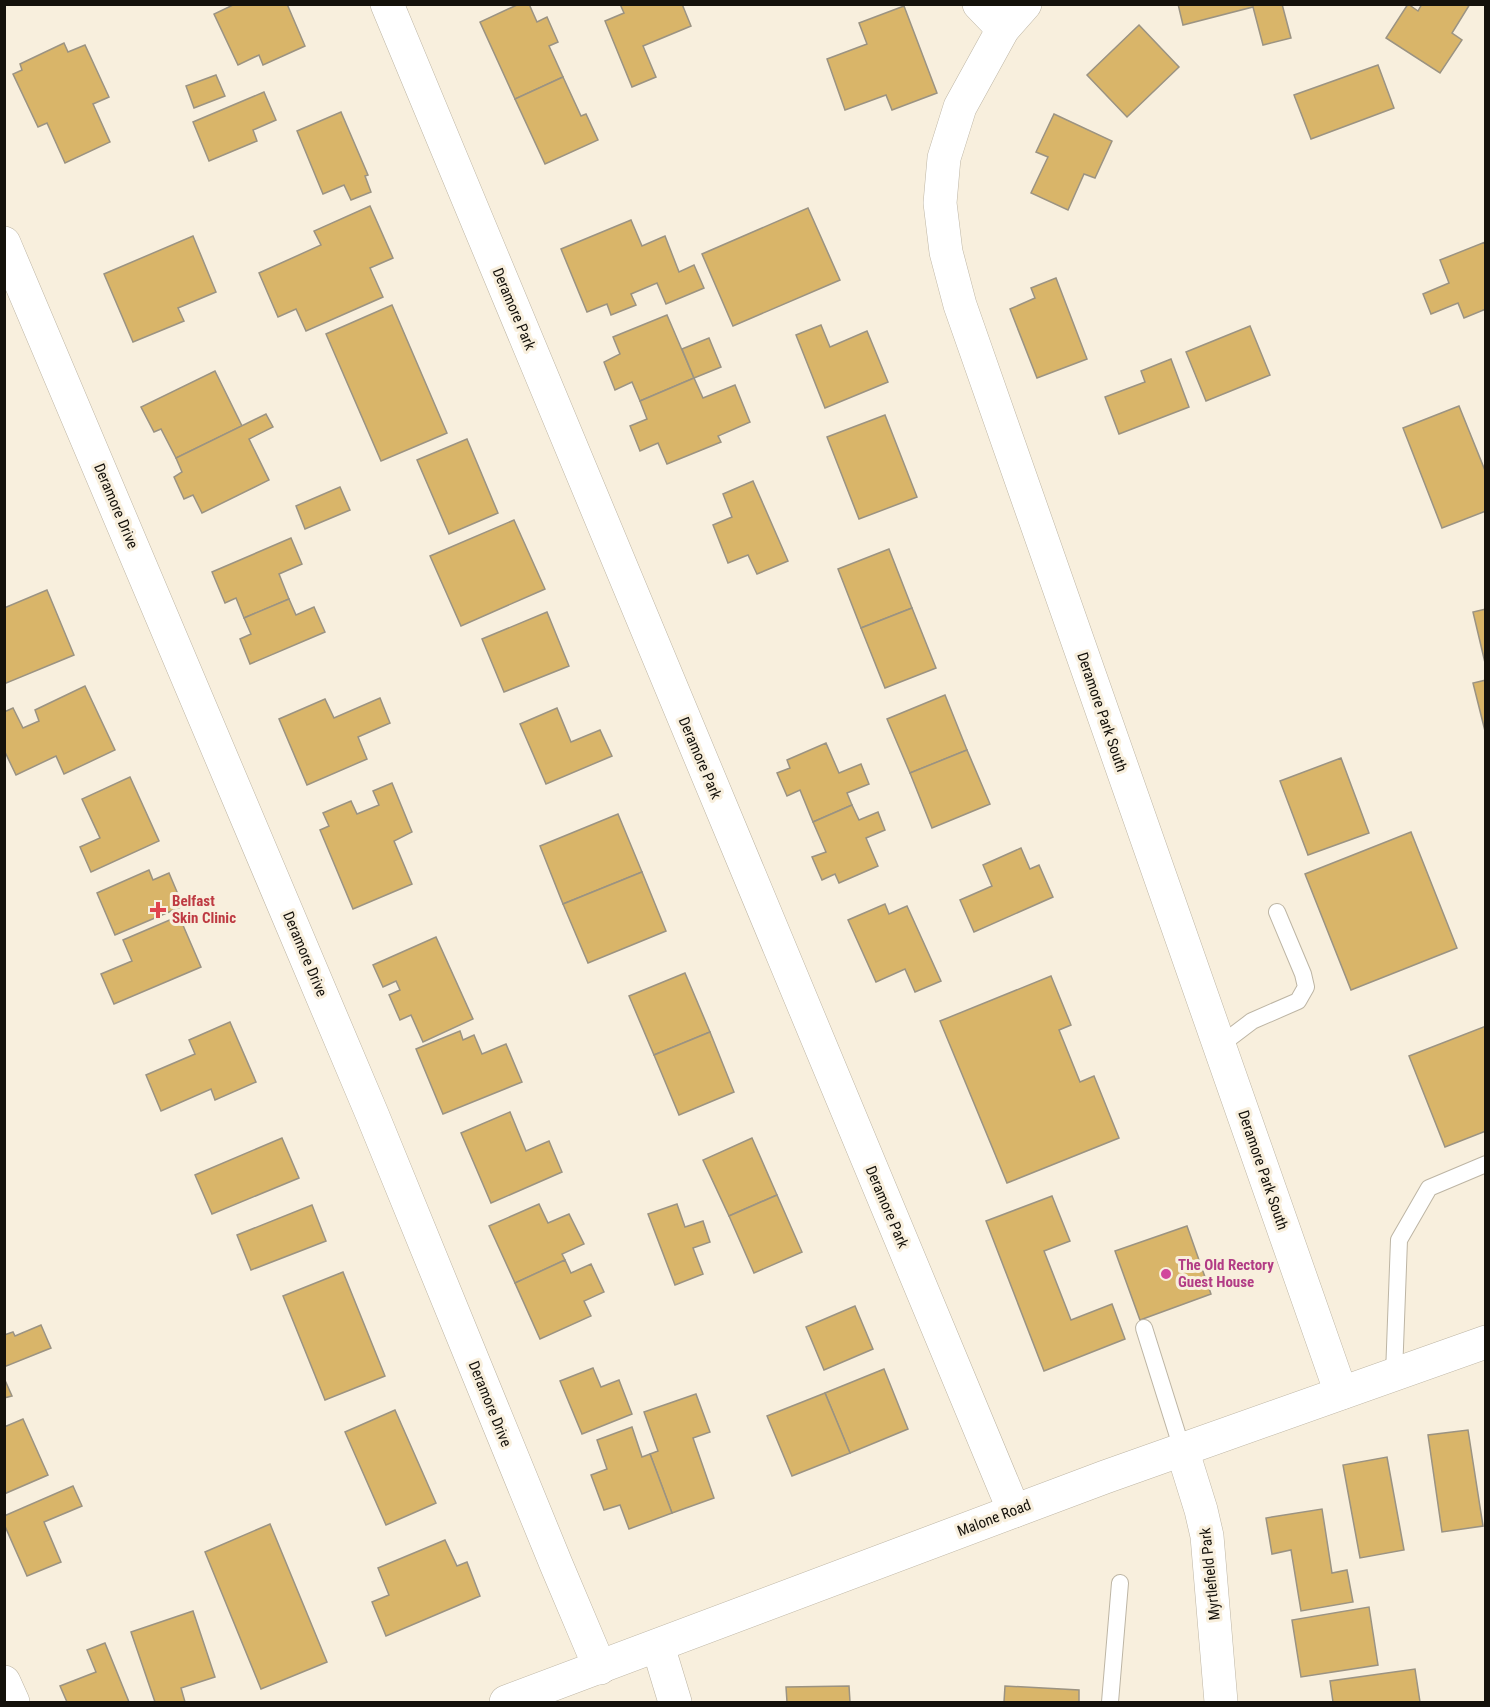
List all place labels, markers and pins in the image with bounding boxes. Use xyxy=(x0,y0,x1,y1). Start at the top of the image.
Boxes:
place label: Belfast Skin Clinic xyxy=(172,892,236,927)
marker: Belfast Skin Clinic xyxy=(149,901,167,919)
place label: The Old Rectory Guest House xyxy=(1178,1256,1274,1291)
marker: The Old Rectory Guest House xyxy=(1159,1267,1173,1281)

